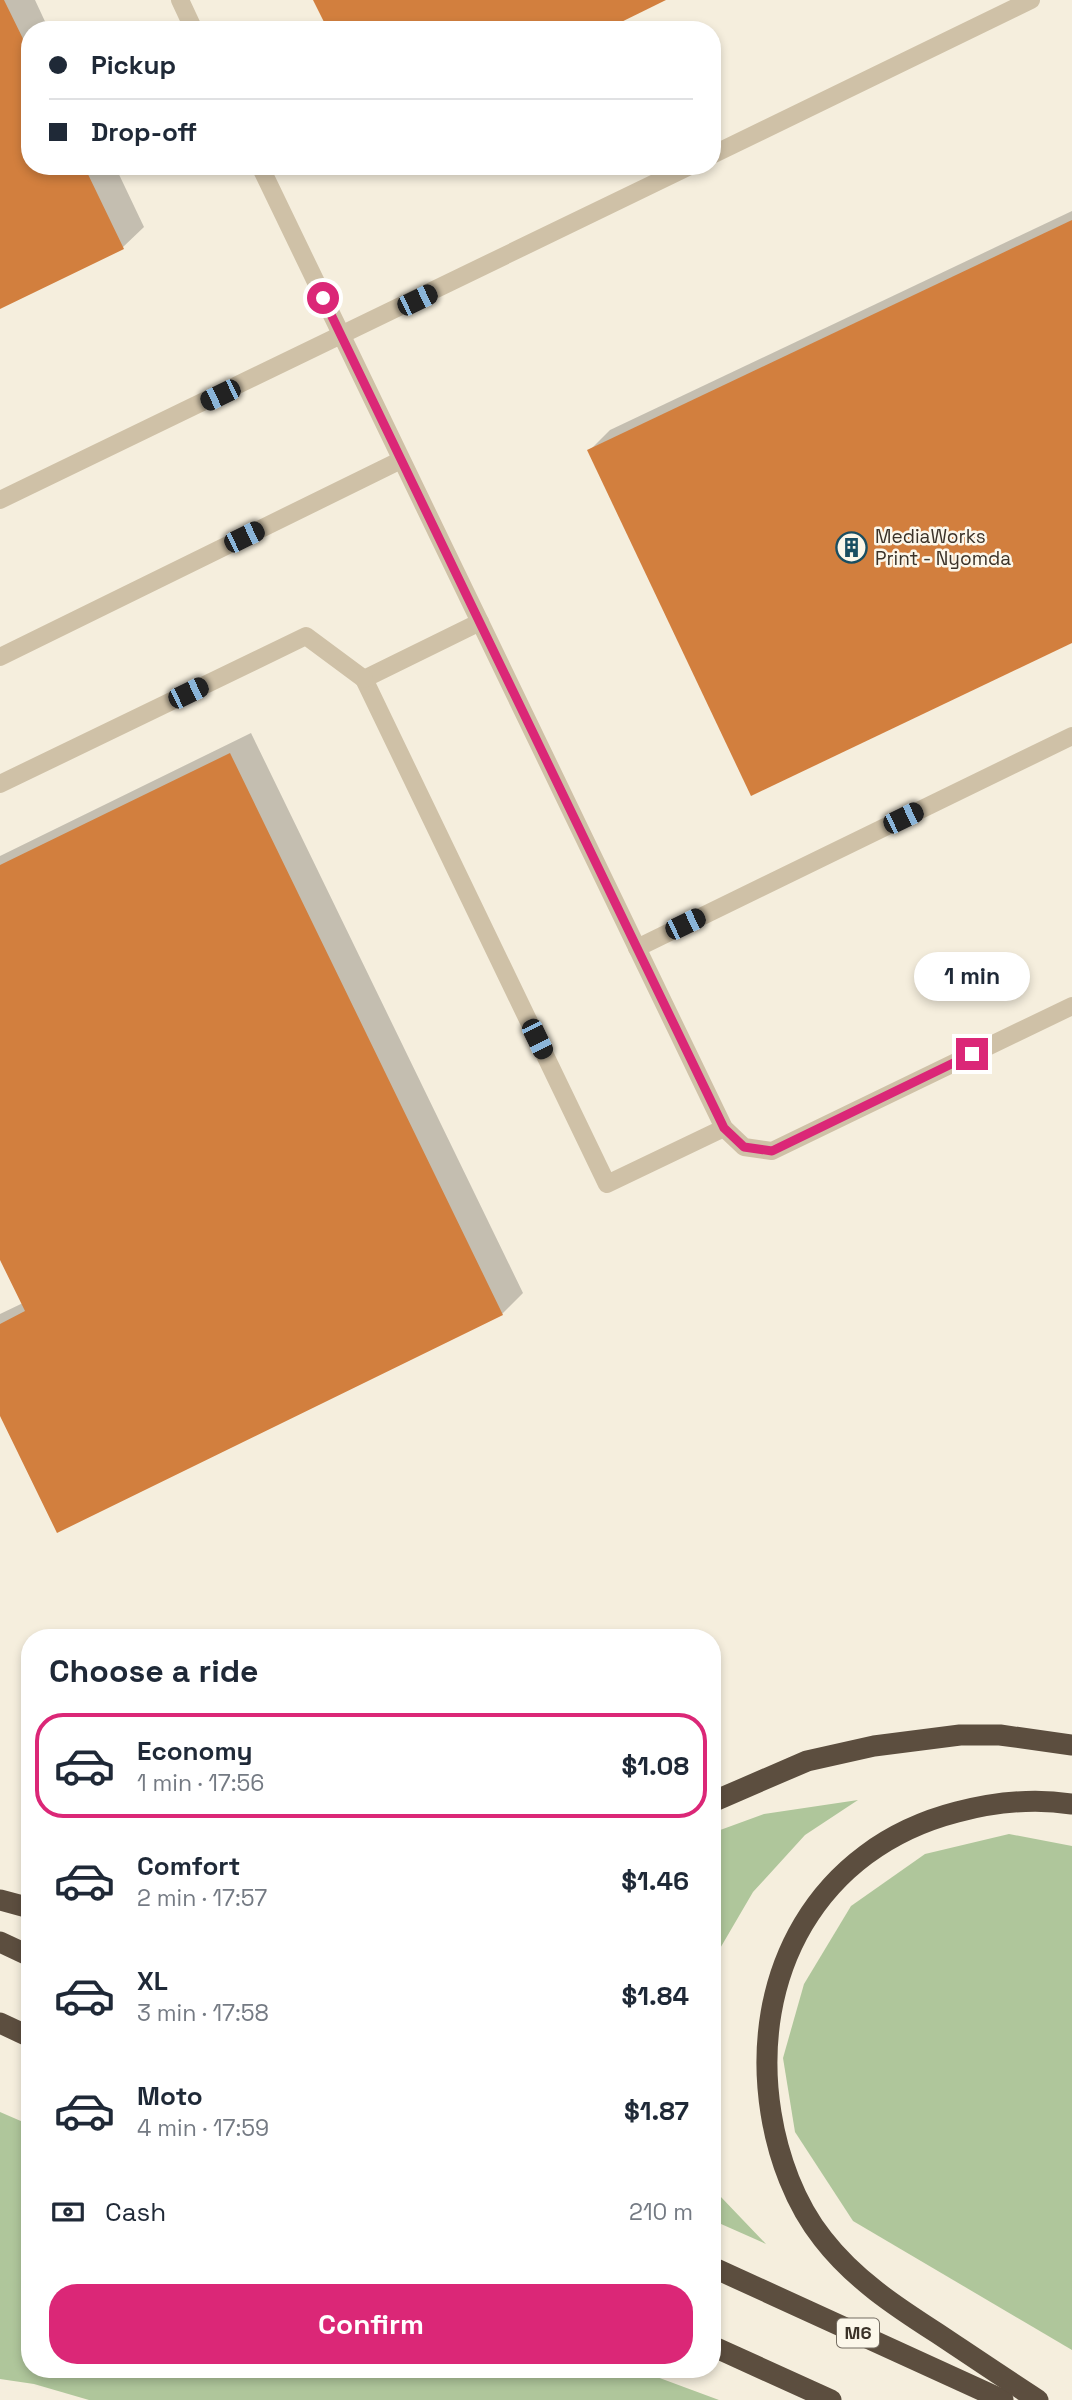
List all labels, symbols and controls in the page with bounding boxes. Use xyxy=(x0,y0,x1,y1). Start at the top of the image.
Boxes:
text: Pickup xyxy=(91,48,176,82)
text: Drop-off xyxy=(91,115,197,149)
car xyxy=(394,281,441,319)
route start xyxy=(307,282,339,314)
car xyxy=(197,376,244,414)
car xyxy=(221,518,268,556)
place label: MediaWorks Print - Nyomda xyxy=(875,524,1011,571)
building icon: MediaWorks Print - Nyomda xyxy=(835,530,869,564)
car xyxy=(165,674,212,712)
car xyxy=(880,799,927,837)
car xyxy=(662,905,709,943)
callout: 1 min xyxy=(914,953,1030,1002)
text: 1 min xyxy=(944,961,1000,991)
car xyxy=(519,1016,556,1062)
route end xyxy=(956,1038,988,1070)
text: Choose a ride xyxy=(49,1651,259,1691)
icon: car xyxy=(53,1734,116,1797)
text: Economy xyxy=(137,1734,253,1768)
text: $1.08 xyxy=(622,1749,689,1783)
text: 1 min · 17:56 xyxy=(137,1768,264,1798)
icon: car xyxy=(53,1849,116,1912)
text: Comfort xyxy=(137,1849,240,1883)
text: $1.46 xyxy=(621,1864,689,1898)
text: 2 min · 17:57 xyxy=(137,1883,267,1913)
icon: car xyxy=(53,1964,116,2027)
text: XL xyxy=(137,1964,168,1998)
text: $1.84 xyxy=(622,1979,689,2013)
text: 3 min · 17:58 xyxy=(137,1998,269,2028)
icon: car xyxy=(53,2079,116,2142)
text: Moto xyxy=(137,2079,203,2113)
text: $1.87 xyxy=(624,2094,689,2128)
text: 4 min · 17:59 xyxy=(137,2113,269,2143)
icon: cash xyxy=(49,2193,87,2231)
text: Cash xyxy=(105,2195,166,2229)
text: 210 m xyxy=(629,2197,693,2227)
button: Confirm xyxy=(49,2284,693,2364)
road number: M6 xyxy=(837,2318,879,2348)

